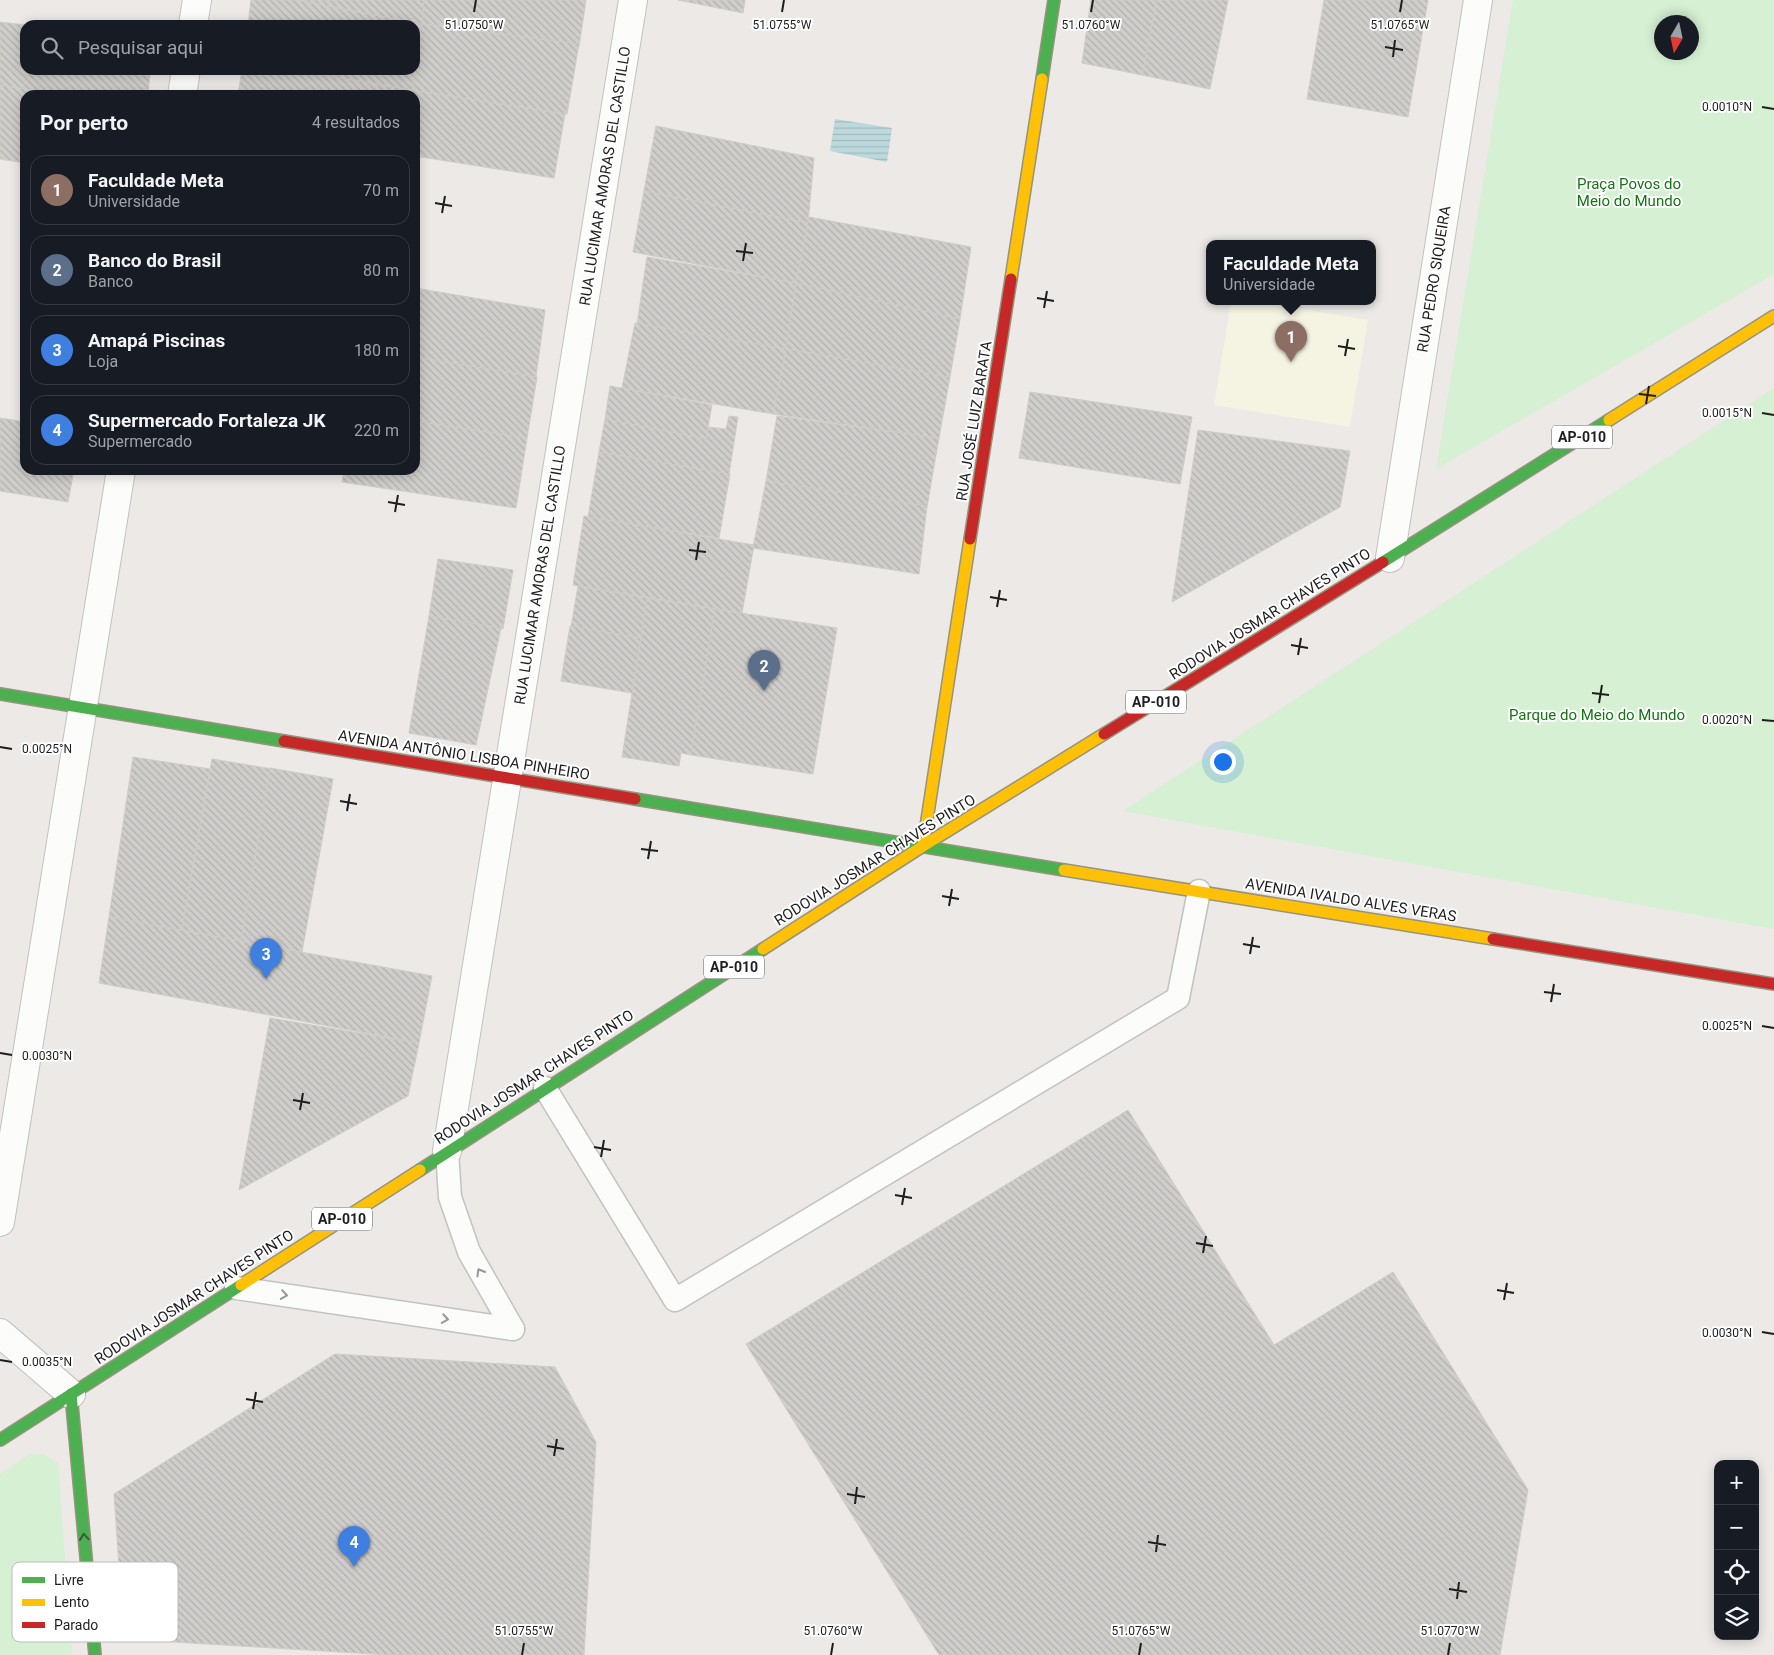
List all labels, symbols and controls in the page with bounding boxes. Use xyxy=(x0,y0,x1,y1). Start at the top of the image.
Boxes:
north arrow xyxy=(1654,15,1699,60)
text: 51.0750°W xyxy=(445,18,504,32)
text: 51.0755°W xyxy=(753,18,812,32)
text: 51.0760°W xyxy=(1062,18,1121,32)
text: 51.0765°W xyxy=(1371,18,1430,32)
search box xyxy=(20,20,420,75)
icon: search xyxy=(38,34,66,62)
text: Pesquisar aqui xyxy=(78,36,203,59)
street label: RUA LUCIMAR AMORAS DEL CASTILLO xyxy=(576,45,634,307)
text: 0.0010°N xyxy=(1702,100,1752,114)
text: Por perto xyxy=(40,111,128,135)
text: 4 resultados xyxy=(312,113,400,132)
text: Faculdade Meta xyxy=(88,169,224,192)
park label: Praça Povos do Meio do Mundo xyxy=(1577,175,1681,210)
text: 1 xyxy=(52,181,62,200)
text: 70 m xyxy=(363,181,399,200)
text: Universidade xyxy=(88,192,180,211)
street label: RUA PEDRO SIQUEIRA xyxy=(1414,204,1455,354)
popup xyxy=(1206,240,1376,305)
text: Banco do Brasil xyxy=(88,249,221,272)
text: Faculdade Meta xyxy=(1223,252,1359,275)
text: 2 xyxy=(52,261,62,280)
text: 80 m xyxy=(363,261,399,280)
text: Banco xyxy=(88,272,133,291)
text: Universidade xyxy=(1223,275,1315,294)
pin: 1 xyxy=(1275,321,1307,362)
text: Amapá Piscinas xyxy=(88,329,225,352)
street label: RUA JOSÉ LUIZ BARATA xyxy=(952,340,996,502)
text: 3 xyxy=(52,341,62,360)
text: 180 m xyxy=(354,341,399,360)
text: Loja xyxy=(88,352,118,371)
text: 0.0015°N xyxy=(1702,406,1752,420)
text: Supermercado Fortaleza JK xyxy=(88,409,325,432)
text: 4 xyxy=(52,421,62,440)
text: 220 m xyxy=(354,421,399,440)
road number: AP-010 xyxy=(1552,426,1612,448)
text: Supermercado xyxy=(88,432,192,451)
street label: RUA LUCIMAR AMORAS DEL CASTILLO xyxy=(511,444,569,706)
street label: RODOVIA JOSMAR CHAVES PINTO xyxy=(1166,544,1374,684)
pin: 2 xyxy=(748,650,780,691)
road number: AP-010 xyxy=(1126,690,1186,714)
park label: Parque do Meio do Mundo xyxy=(1509,706,1685,724)
text: 0.0020°N xyxy=(1702,713,1752,727)
street label: AVENIDA ANTÔNIO LISBOA PINHEIRO xyxy=(337,726,591,784)
text: 0.0025°N xyxy=(22,742,72,756)
your location xyxy=(1210,749,1236,775)
street label: RODOVIA JOSMAR CHAVES PINTO xyxy=(771,790,979,930)
street label: AVENIDA IVALDO ALVES VERAS xyxy=(1244,874,1458,926)
pin: 3 xyxy=(250,938,282,979)
road number: AP-010 xyxy=(704,956,764,979)
street label: RODOVIA JOSMAR CHAVES PINTO xyxy=(431,1006,637,1148)
text: 0.0025°N xyxy=(1702,1019,1752,1033)
text: 0.0030°N xyxy=(22,1049,72,1063)
road number: AP-010 xyxy=(312,1208,372,1230)
street label: RODOVIA JOSMAR CHAVES PINTO xyxy=(91,1226,297,1368)
one-way arrow xyxy=(477,1268,487,1277)
one-way arrow xyxy=(281,1289,289,1300)
one-way arrow xyxy=(441,1313,449,1324)
text: 0.0030°N xyxy=(1702,1326,1752,1340)
text: 0.0035°N xyxy=(22,1355,72,1369)
map controls xyxy=(1714,1460,1759,1640)
button: + xyxy=(1714,1460,1759,1505)
button: − xyxy=(1714,1505,1759,1550)
pin: 4 xyxy=(338,1526,370,1567)
one-way arrow xyxy=(79,1532,90,1540)
button: locate xyxy=(1714,1550,1759,1595)
legend xyxy=(12,1562,178,1642)
text: Livre xyxy=(54,1572,84,1588)
text: Lento xyxy=(54,1594,89,1610)
button: layers xyxy=(1714,1595,1759,1640)
text: Parado xyxy=(54,1617,98,1633)
text: 51.0755°W xyxy=(495,1624,554,1638)
text: 51.0760°W xyxy=(804,1624,863,1638)
text: 51.0765°W xyxy=(1112,1624,1171,1638)
text: 51.0770°W xyxy=(1421,1624,1480,1638)

